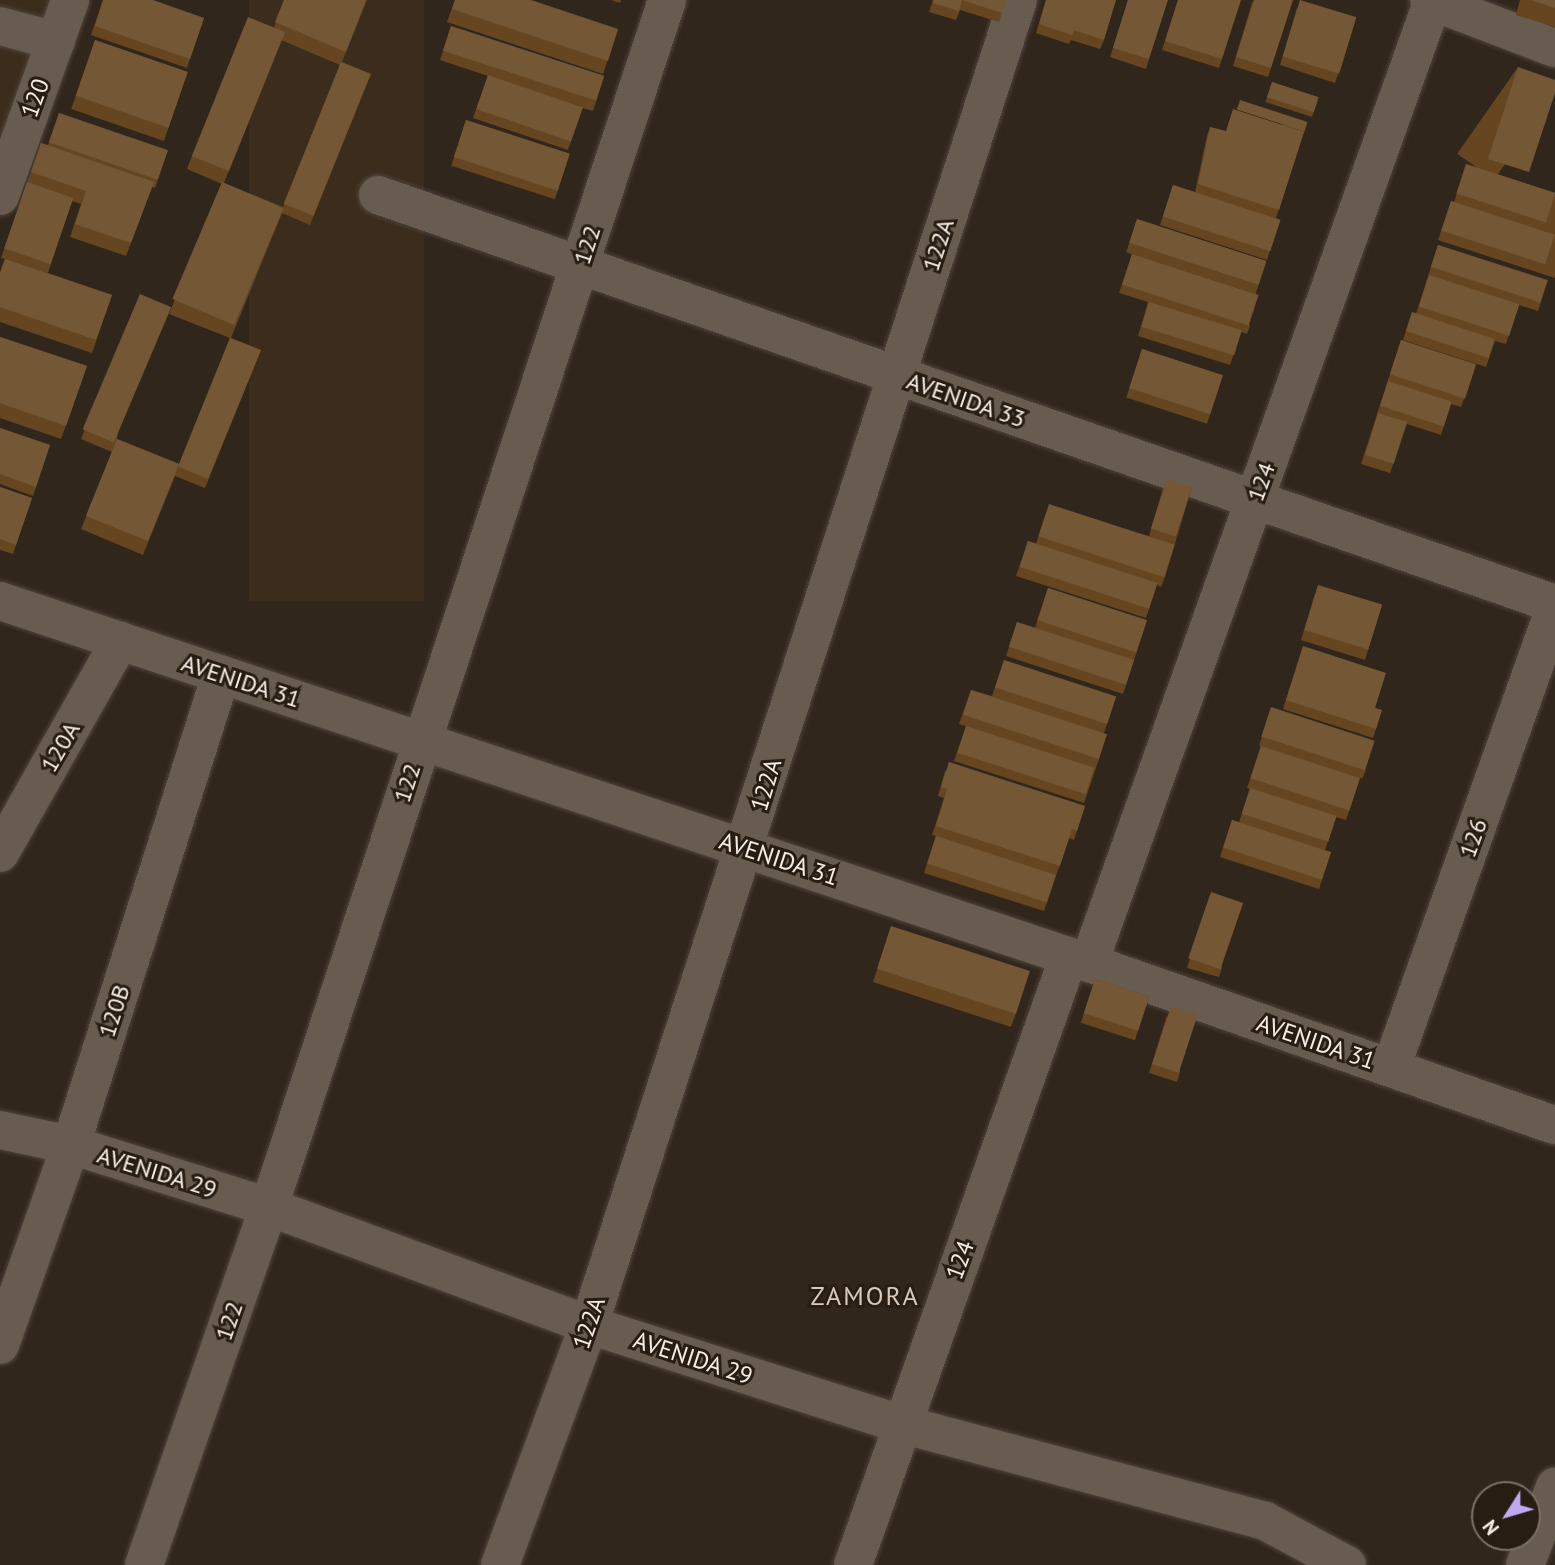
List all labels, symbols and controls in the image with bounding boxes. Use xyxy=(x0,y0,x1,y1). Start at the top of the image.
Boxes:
street label: 120 xyxy=(15,75,55,121)
street label: 122A xyxy=(916,215,960,275)
street label: 122 xyxy=(567,222,607,268)
street label: AVENIDA 33 xyxy=(903,366,1029,434)
street label: 124 xyxy=(1241,459,1281,505)
street label: AVENIDA 31 xyxy=(177,648,305,714)
street label: 120A xyxy=(34,717,86,777)
street label: 122A xyxy=(744,755,788,815)
street label: 122 xyxy=(387,760,427,806)
street label: 126 xyxy=(1453,815,1493,861)
street label: AVENIDA 31 xyxy=(715,826,843,892)
street label: 120B xyxy=(92,981,136,1041)
street label: AVENIDA 31 xyxy=(1253,1008,1379,1076)
street label: AVENIDA 29 xyxy=(93,1140,221,1204)
street label: 124 xyxy=(940,1237,980,1283)
district label: ZAMORA xyxy=(811,1280,919,1312)
street label: 122A xyxy=(567,1293,611,1353)
street label: 122 xyxy=(209,1298,249,1344)
street label: AVENIDA 29 xyxy=(629,1325,757,1391)
north arrow xyxy=(1471,1481,1541,1551)
text: N xyxy=(1477,1515,1504,1540)

